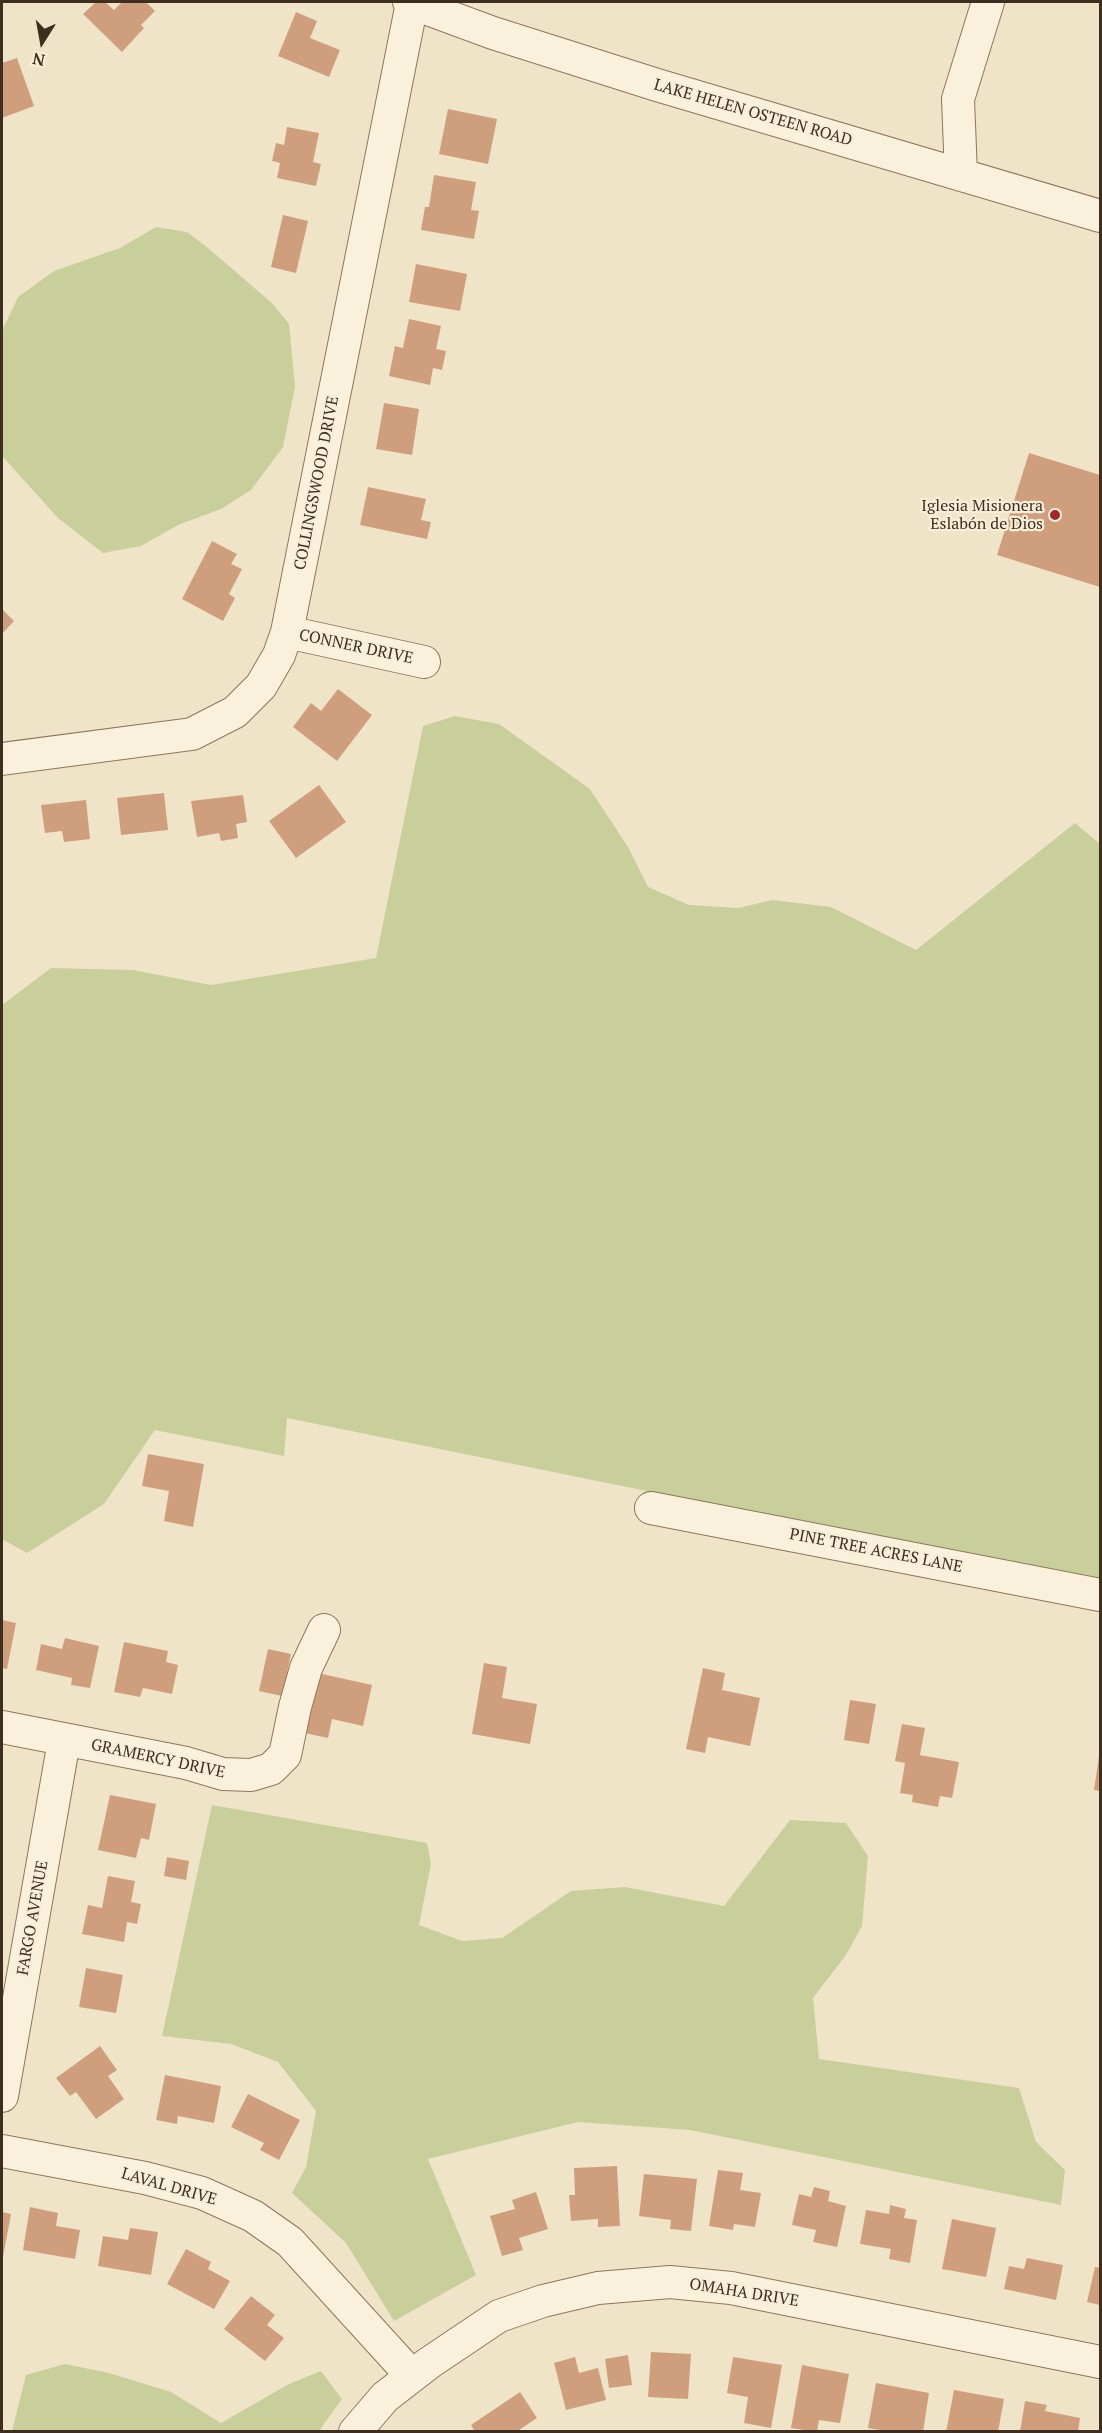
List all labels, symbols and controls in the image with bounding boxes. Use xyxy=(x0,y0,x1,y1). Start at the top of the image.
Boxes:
north arrow xyxy=(12,12,72,72)
text: N xyxy=(31,48,47,72)
street label: LAKE HELEN OSTEEN ROAD xyxy=(652,75,854,151)
street label: COLLINGSWOOD DRIVE xyxy=(291,394,343,572)
place label: Iglesia Misionera Eslabón de Dios xyxy=(921,496,1043,534)
marker: Iglesia Misionera Eslabón de Dios xyxy=(1048,508,1062,522)
street label: CONNER DRIVE xyxy=(297,626,415,668)
street label: PINE TREE ACRES LANE xyxy=(788,1525,964,1577)
street label: GRAMERCY DRIVE xyxy=(89,1735,227,1783)
street label: FARGO AVENUE xyxy=(13,1859,53,1977)
street label: LAVAL DRIVE xyxy=(119,2164,219,2210)
street label: OMAHA DRIVE xyxy=(688,2275,800,2311)

